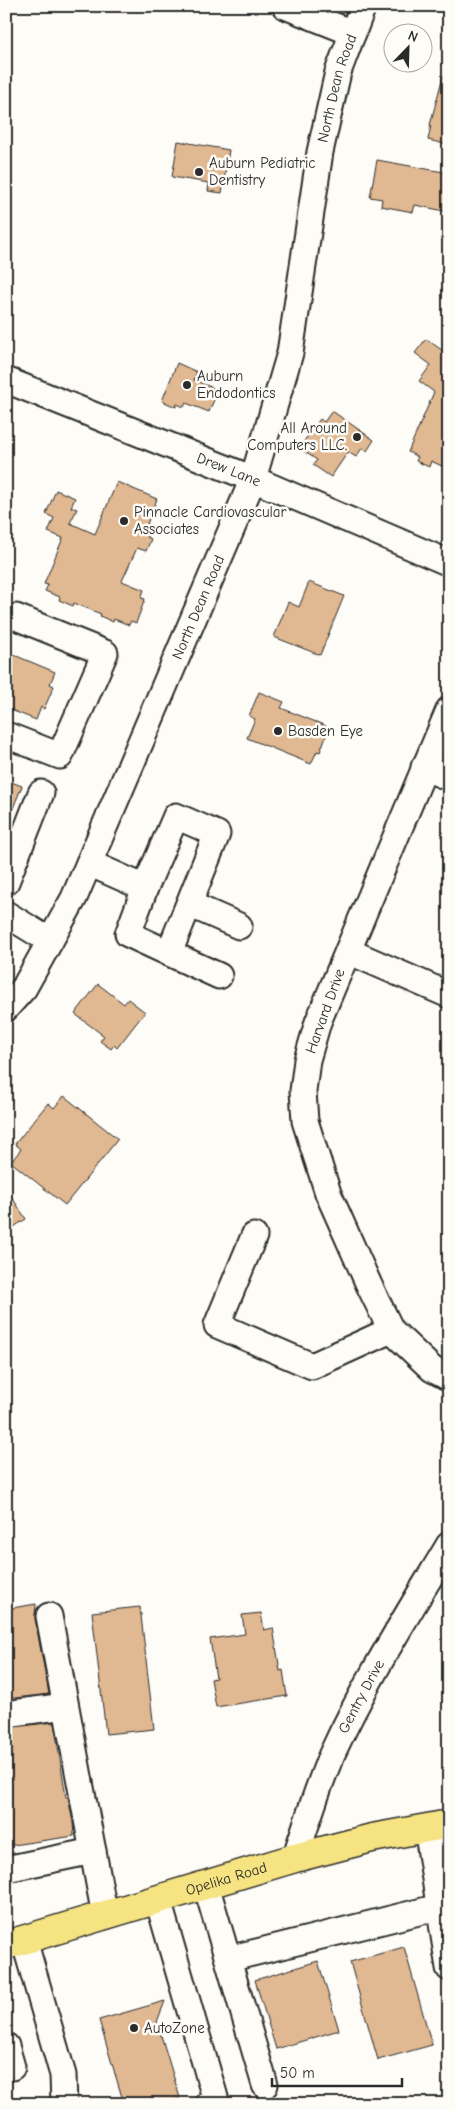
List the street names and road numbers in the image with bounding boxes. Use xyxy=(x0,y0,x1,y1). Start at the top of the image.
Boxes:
street label: North Dean Road xyxy=(313,32,360,144)
street label: Drew Lane xyxy=(194,448,264,490)
street label: North Dean Road xyxy=(168,552,228,662)
street label: Harvard Drive xyxy=(301,966,349,1056)
street label: Gentry Drive xyxy=(334,1656,388,1736)
street label: Opelika Road xyxy=(183,1858,269,1899)

